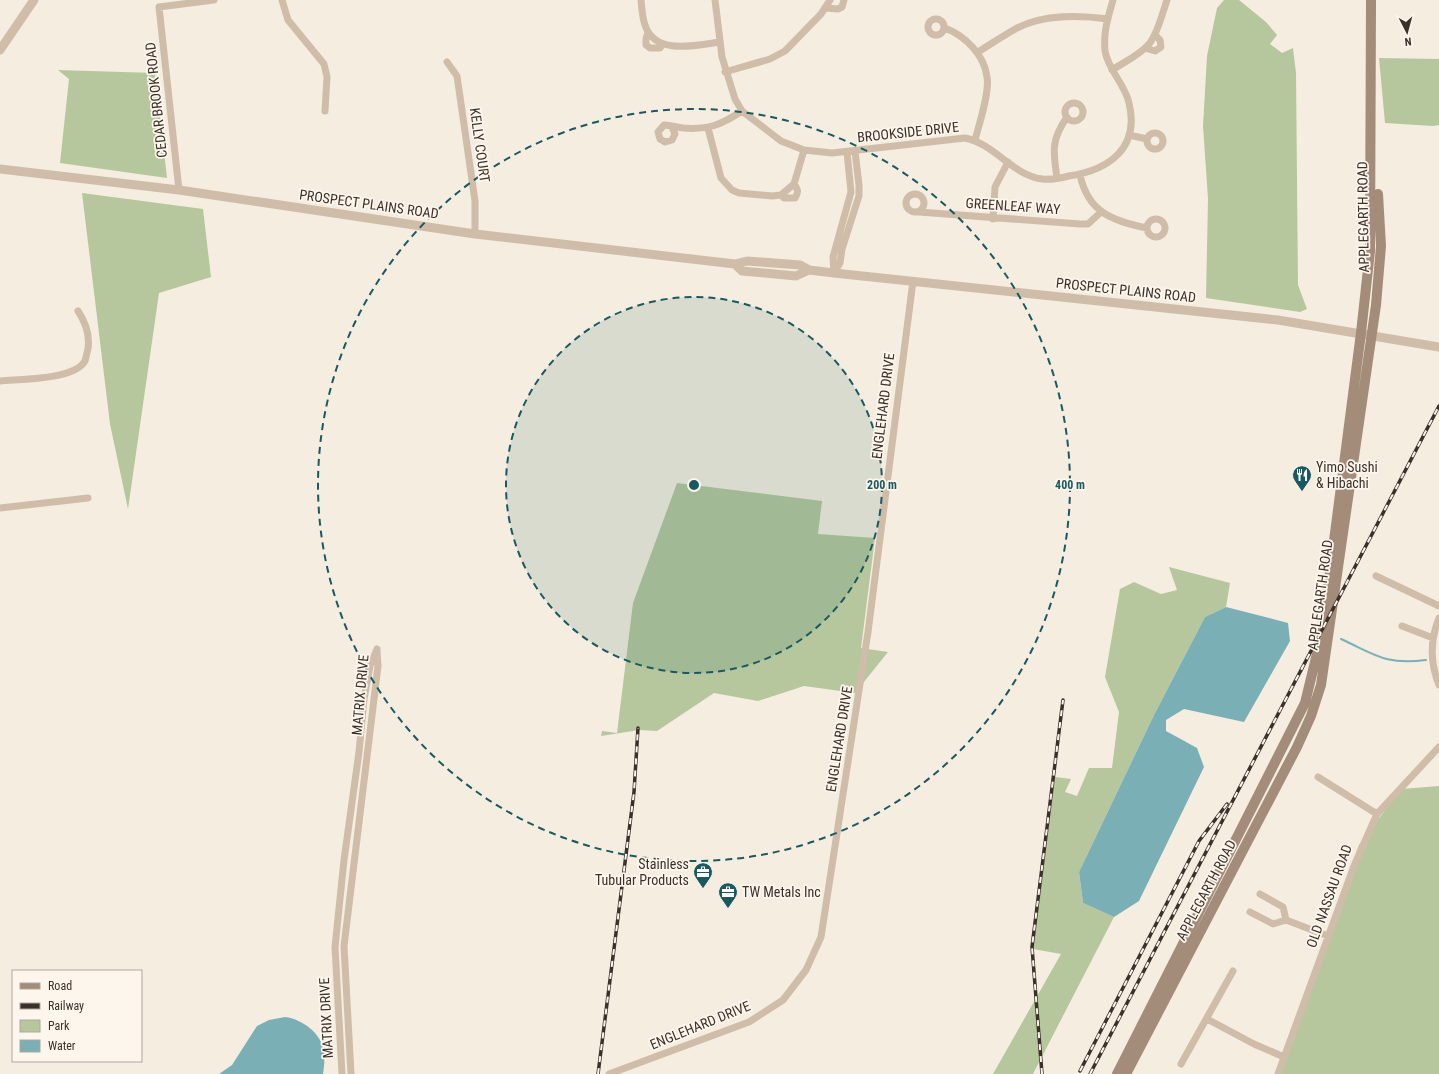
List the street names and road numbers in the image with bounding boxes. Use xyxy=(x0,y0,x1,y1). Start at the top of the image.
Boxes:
street label: CEDAR BROOK ROAD xyxy=(142,41,170,159)
street label: KELLY COURT xyxy=(467,107,493,183)
street label: BROOKSIDE DRIVE xyxy=(856,119,960,145)
street label: APPLEGARTH ROAD xyxy=(1354,161,1372,273)
street label: PROSPECT PLAINS ROAD xyxy=(298,186,440,222)
street label: GREENLEAF WAY xyxy=(965,195,1062,217)
street label: PROSPECT PLAINS ROAD xyxy=(1055,275,1197,305)
street label: ENGLEHARD DRIVE xyxy=(869,352,897,460)
street label: APPLEGARTH ROAD xyxy=(1304,539,1336,651)
street label: MATRIX DRIVE xyxy=(349,654,371,736)
street label: ENGLEHARD DRIVE xyxy=(823,685,855,793)
street label: APPLEGARTH ROAD xyxy=(1173,837,1239,943)
street label: OLD NASSAU ROAD xyxy=(1303,842,1355,950)
street label: MATRIX DRIVE xyxy=(316,977,336,1059)
street label: ENGLEHARD DRIVE xyxy=(648,998,753,1052)

